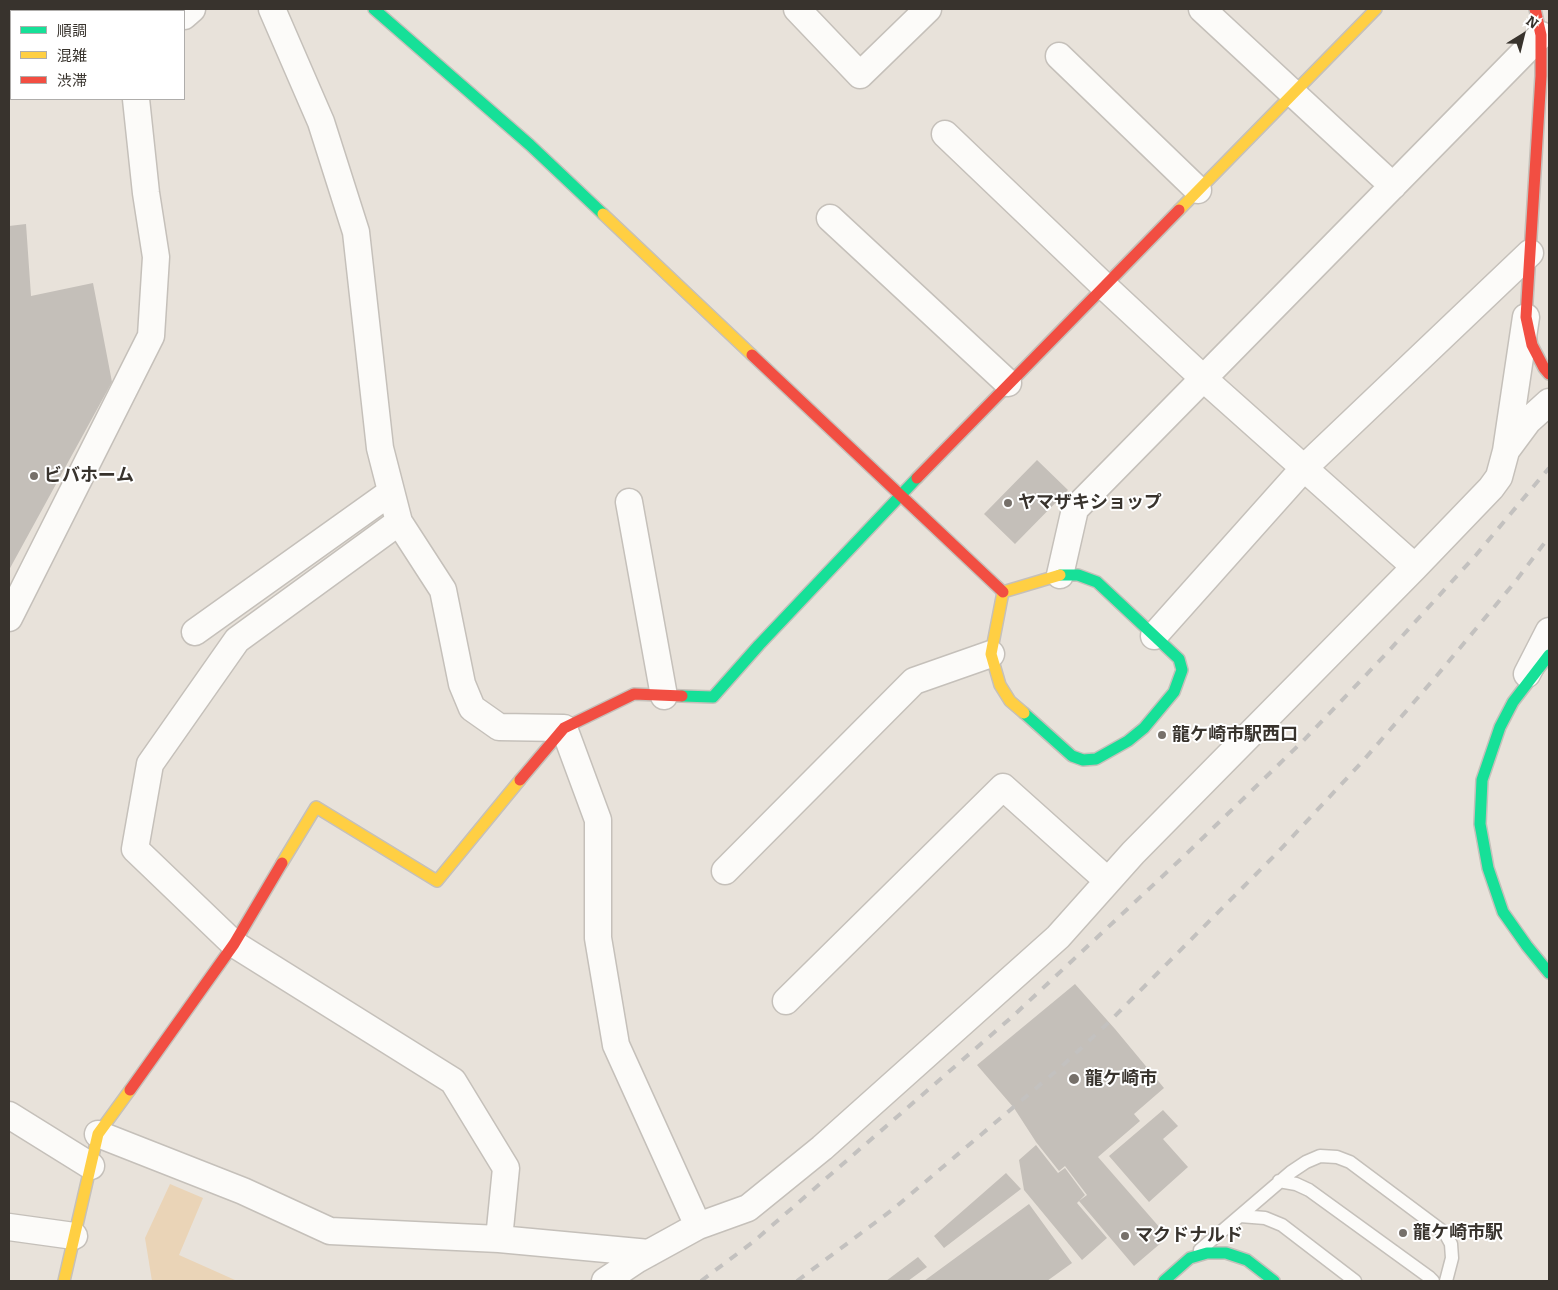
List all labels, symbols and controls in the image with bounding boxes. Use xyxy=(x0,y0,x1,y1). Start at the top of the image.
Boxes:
legend xyxy=(10,10,185,100)
north arrow xyxy=(1498,10,1548,60)
text: N xyxy=(1523,12,1541,33)
text: 順調 xyxy=(57,22,87,40)
text: 混雑 xyxy=(57,47,87,65)
text: 渋滞 xyxy=(57,72,87,90)
place label: ビバホーム xyxy=(44,465,134,487)
marker: ビバホーム xyxy=(28,470,40,482)
place label: ヤマザキショップ xyxy=(1018,492,1162,514)
marker: ヤマザキショップ xyxy=(1002,497,1014,509)
place label: 龍ケ崎市駅西口 xyxy=(1172,724,1298,746)
marker: 龍ケ崎市駅西口 xyxy=(1156,729,1168,741)
place label: 龍ケ崎市 xyxy=(1085,1068,1157,1090)
marker: 龍ケ崎市 xyxy=(1067,1072,1081,1086)
place label: 龍ケ崎市駅 xyxy=(1413,1222,1503,1244)
place label: マクドナルド xyxy=(1135,1225,1243,1247)
marker: 龍ケ崎市駅 xyxy=(1397,1227,1409,1239)
marker: マクドナルド xyxy=(1119,1230,1131,1242)

